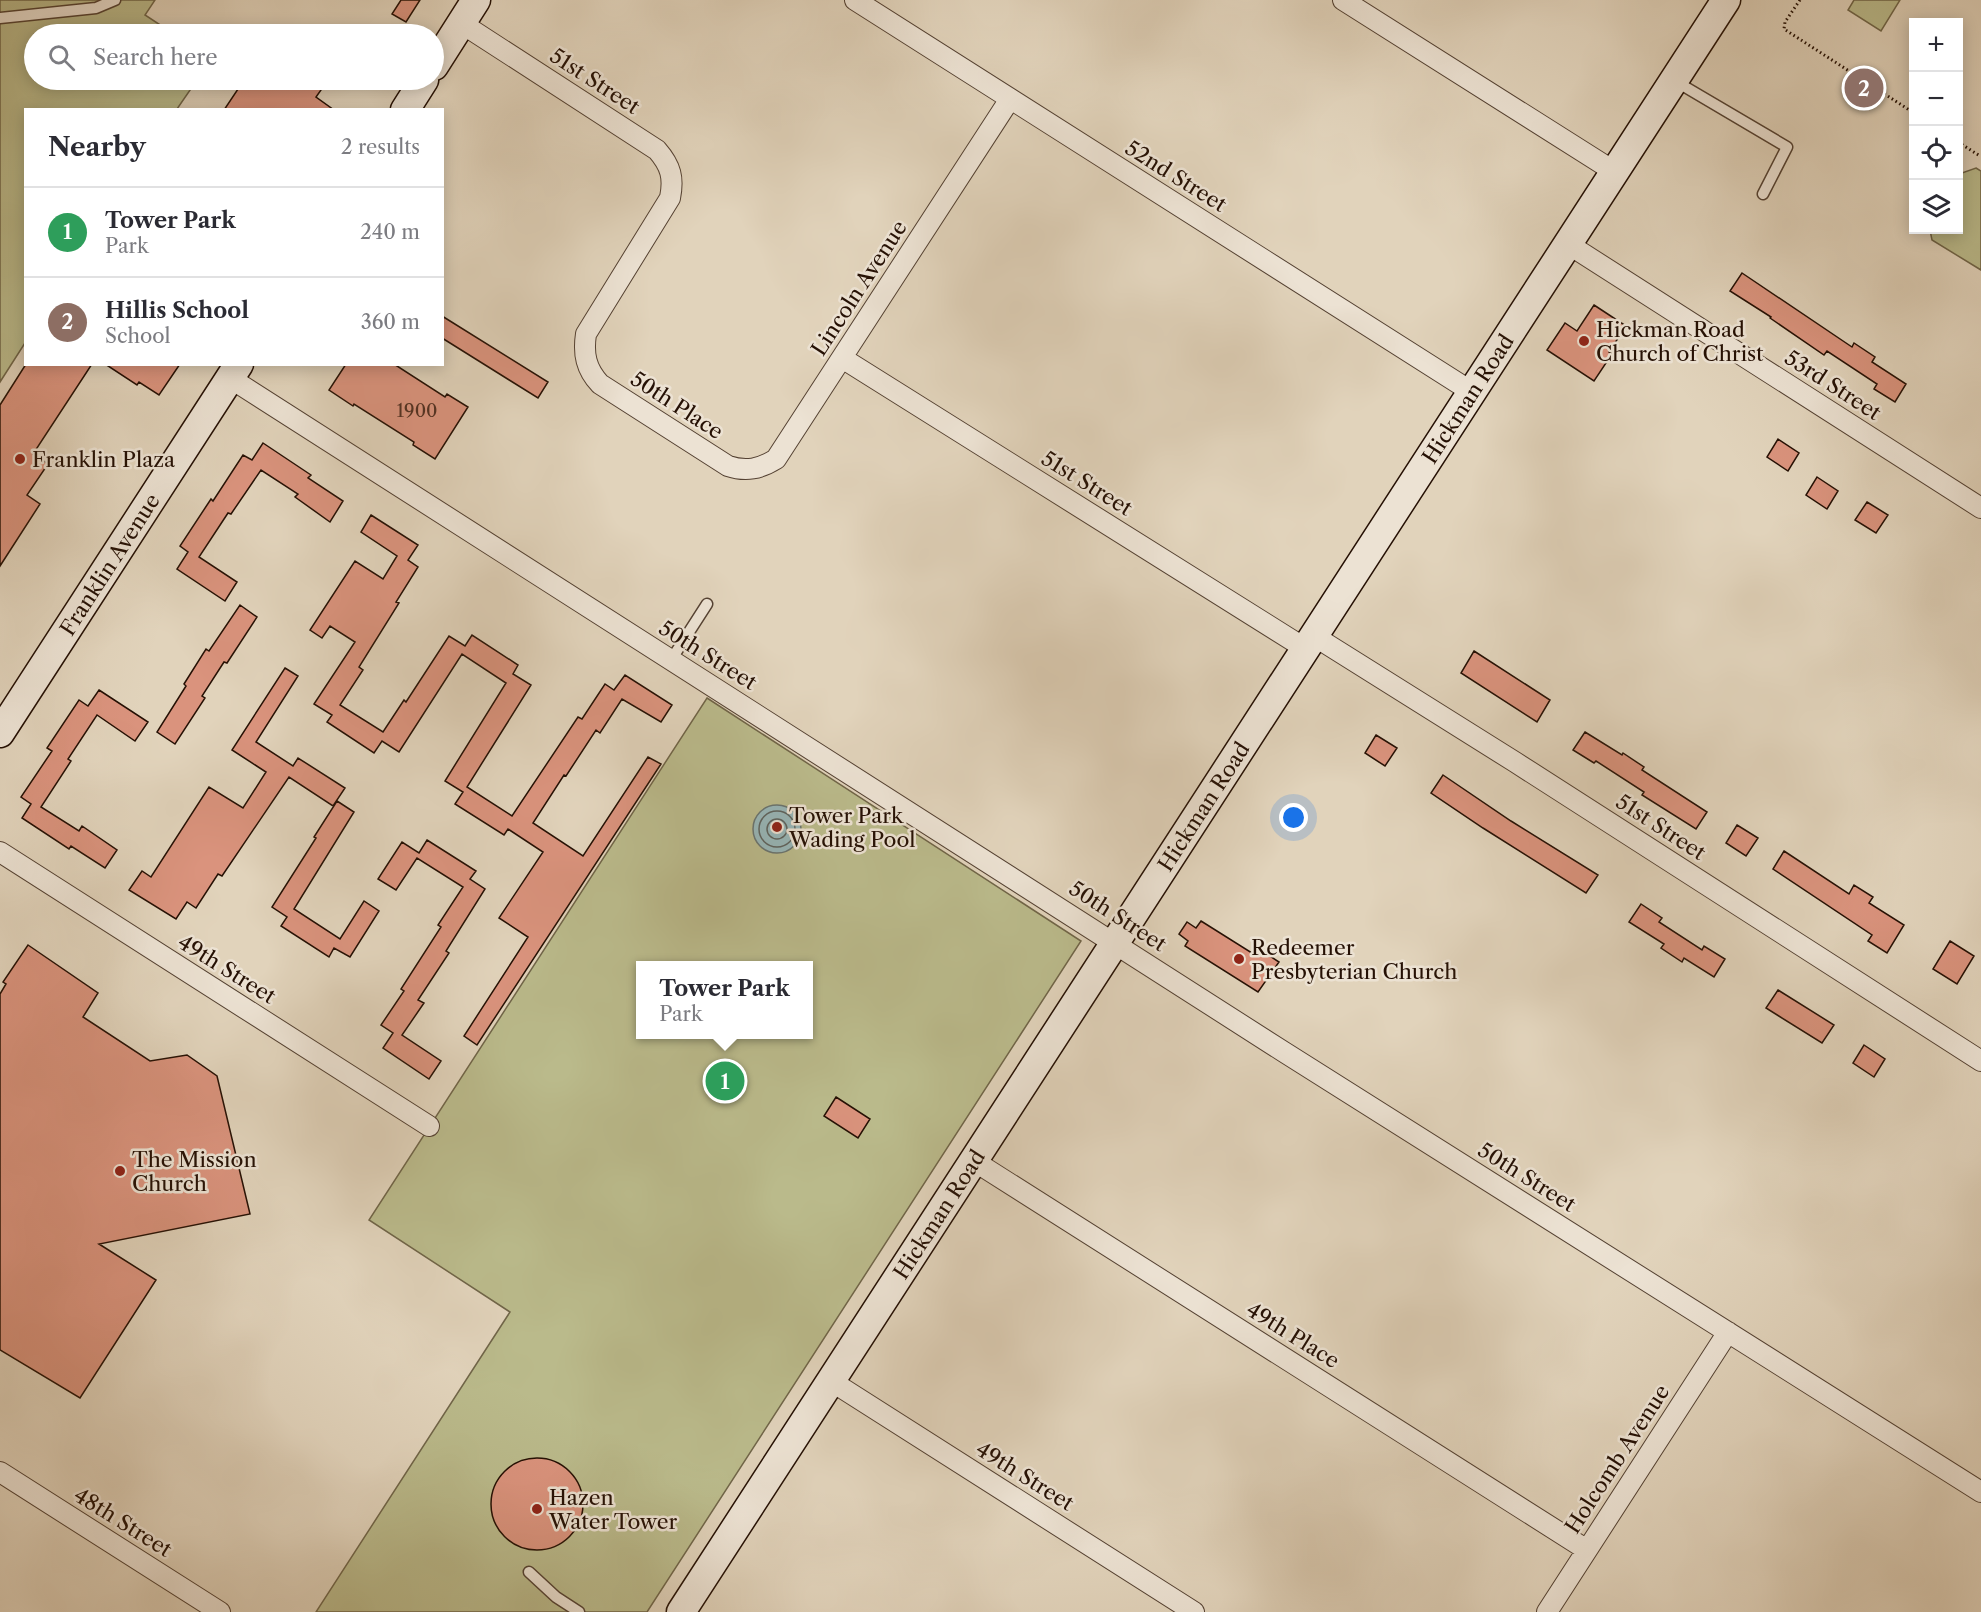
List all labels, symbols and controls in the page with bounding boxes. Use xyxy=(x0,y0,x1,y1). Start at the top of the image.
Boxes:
map controls xyxy=(1909,18,1963,234)
button: + xyxy=(1909,18,1963,72)
search box xyxy=(24,24,444,90)
icon: search xyxy=(45,41,78,74)
street label: 51st Street xyxy=(546,43,645,120)
text: Search here xyxy=(93,44,218,71)
pin: 2 xyxy=(1844,66,1884,110)
button: − xyxy=(1909,72,1963,126)
button: locate xyxy=(1909,126,1963,180)
text: Nearby xyxy=(48,131,146,163)
text: 2 results xyxy=(341,135,420,159)
street label: 52nd Street xyxy=(1121,135,1232,217)
button: layers xyxy=(1909,180,1963,234)
text: Tower Park xyxy=(105,207,236,234)
street label: Lincoln Avenue xyxy=(806,216,912,360)
text: 1 xyxy=(63,220,72,244)
text: 240 m xyxy=(360,220,420,244)
text: Park xyxy=(105,234,148,258)
text: Hillis School xyxy=(105,297,249,324)
text: 2 xyxy=(62,310,73,334)
text: 360 m xyxy=(361,310,420,334)
place label: Hickman Road Church of Christ xyxy=(1596,317,1764,366)
text: School xyxy=(105,324,170,348)
street label: Hickman Road xyxy=(1417,329,1519,468)
marker: Hickman Road Church of Christ xyxy=(1577,334,1591,348)
street label: 53rd Street xyxy=(1780,345,1886,426)
street label: 50th Place xyxy=(626,366,728,444)
house number: 1900 xyxy=(397,400,437,422)
street label: 51st Street xyxy=(1037,445,1137,521)
place label: Franklin Plaza xyxy=(32,447,176,472)
marker: Franklin Plaza xyxy=(13,452,27,466)
street label: Franklin Avenue xyxy=(54,489,164,640)
street label: 50th Street xyxy=(655,615,762,695)
street label: Hickman Road xyxy=(1152,737,1254,876)
street label: 51st Street xyxy=(1612,789,1711,866)
place label: Tower Park Wading Pool xyxy=(788,803,916,852)
your location xyxy=(1279,803,1308,832)
marker: Tower Park Wading Pool xyxy=(770,820,784,834)
street label: 50th Street xyxy=(1065,875,1172,957)
street label: 49th Street xyxy=(174,929,281,1009)
place label: Redeemer Presbyterian Church xyxy=(1251,935,1457,984)
marker: Redeemer Presbyterian Church xyxy=(1232,952,1246,966)
popup xyxy=(636,961,813,1039)
text: Tower Park xyxy=(659,975,790,1002)
text: Park xyxy=(659,1002,703,1026)
pin: 1 xyxy=(706,1058,744,1104)
street label: 50th Street xyxy=(1474,1137,1581,1217)
street label: Hickman Road xyxy=(888,1145,990,1284)
place label: The Mission Church xyxy=(132,1147,257,1196)
marker: The Mission Church xyxy=(113,1164,127,1178)
street label: 49th Place xyxy=(1242,1297,1344,1373)
street label: Holcomb Avenue xyxy=(1560,1380,1674,1538)
street label: 49th Street xyxy=(972,1436,1079,1516)
street label: 48th Street xyxy=(70,1482,177,1562)
place label: Hazen Water Tower xyxy=(548,1485,677,1534)
marker: Hazen Water Tower xyxy=(530,1502,544,1516)

